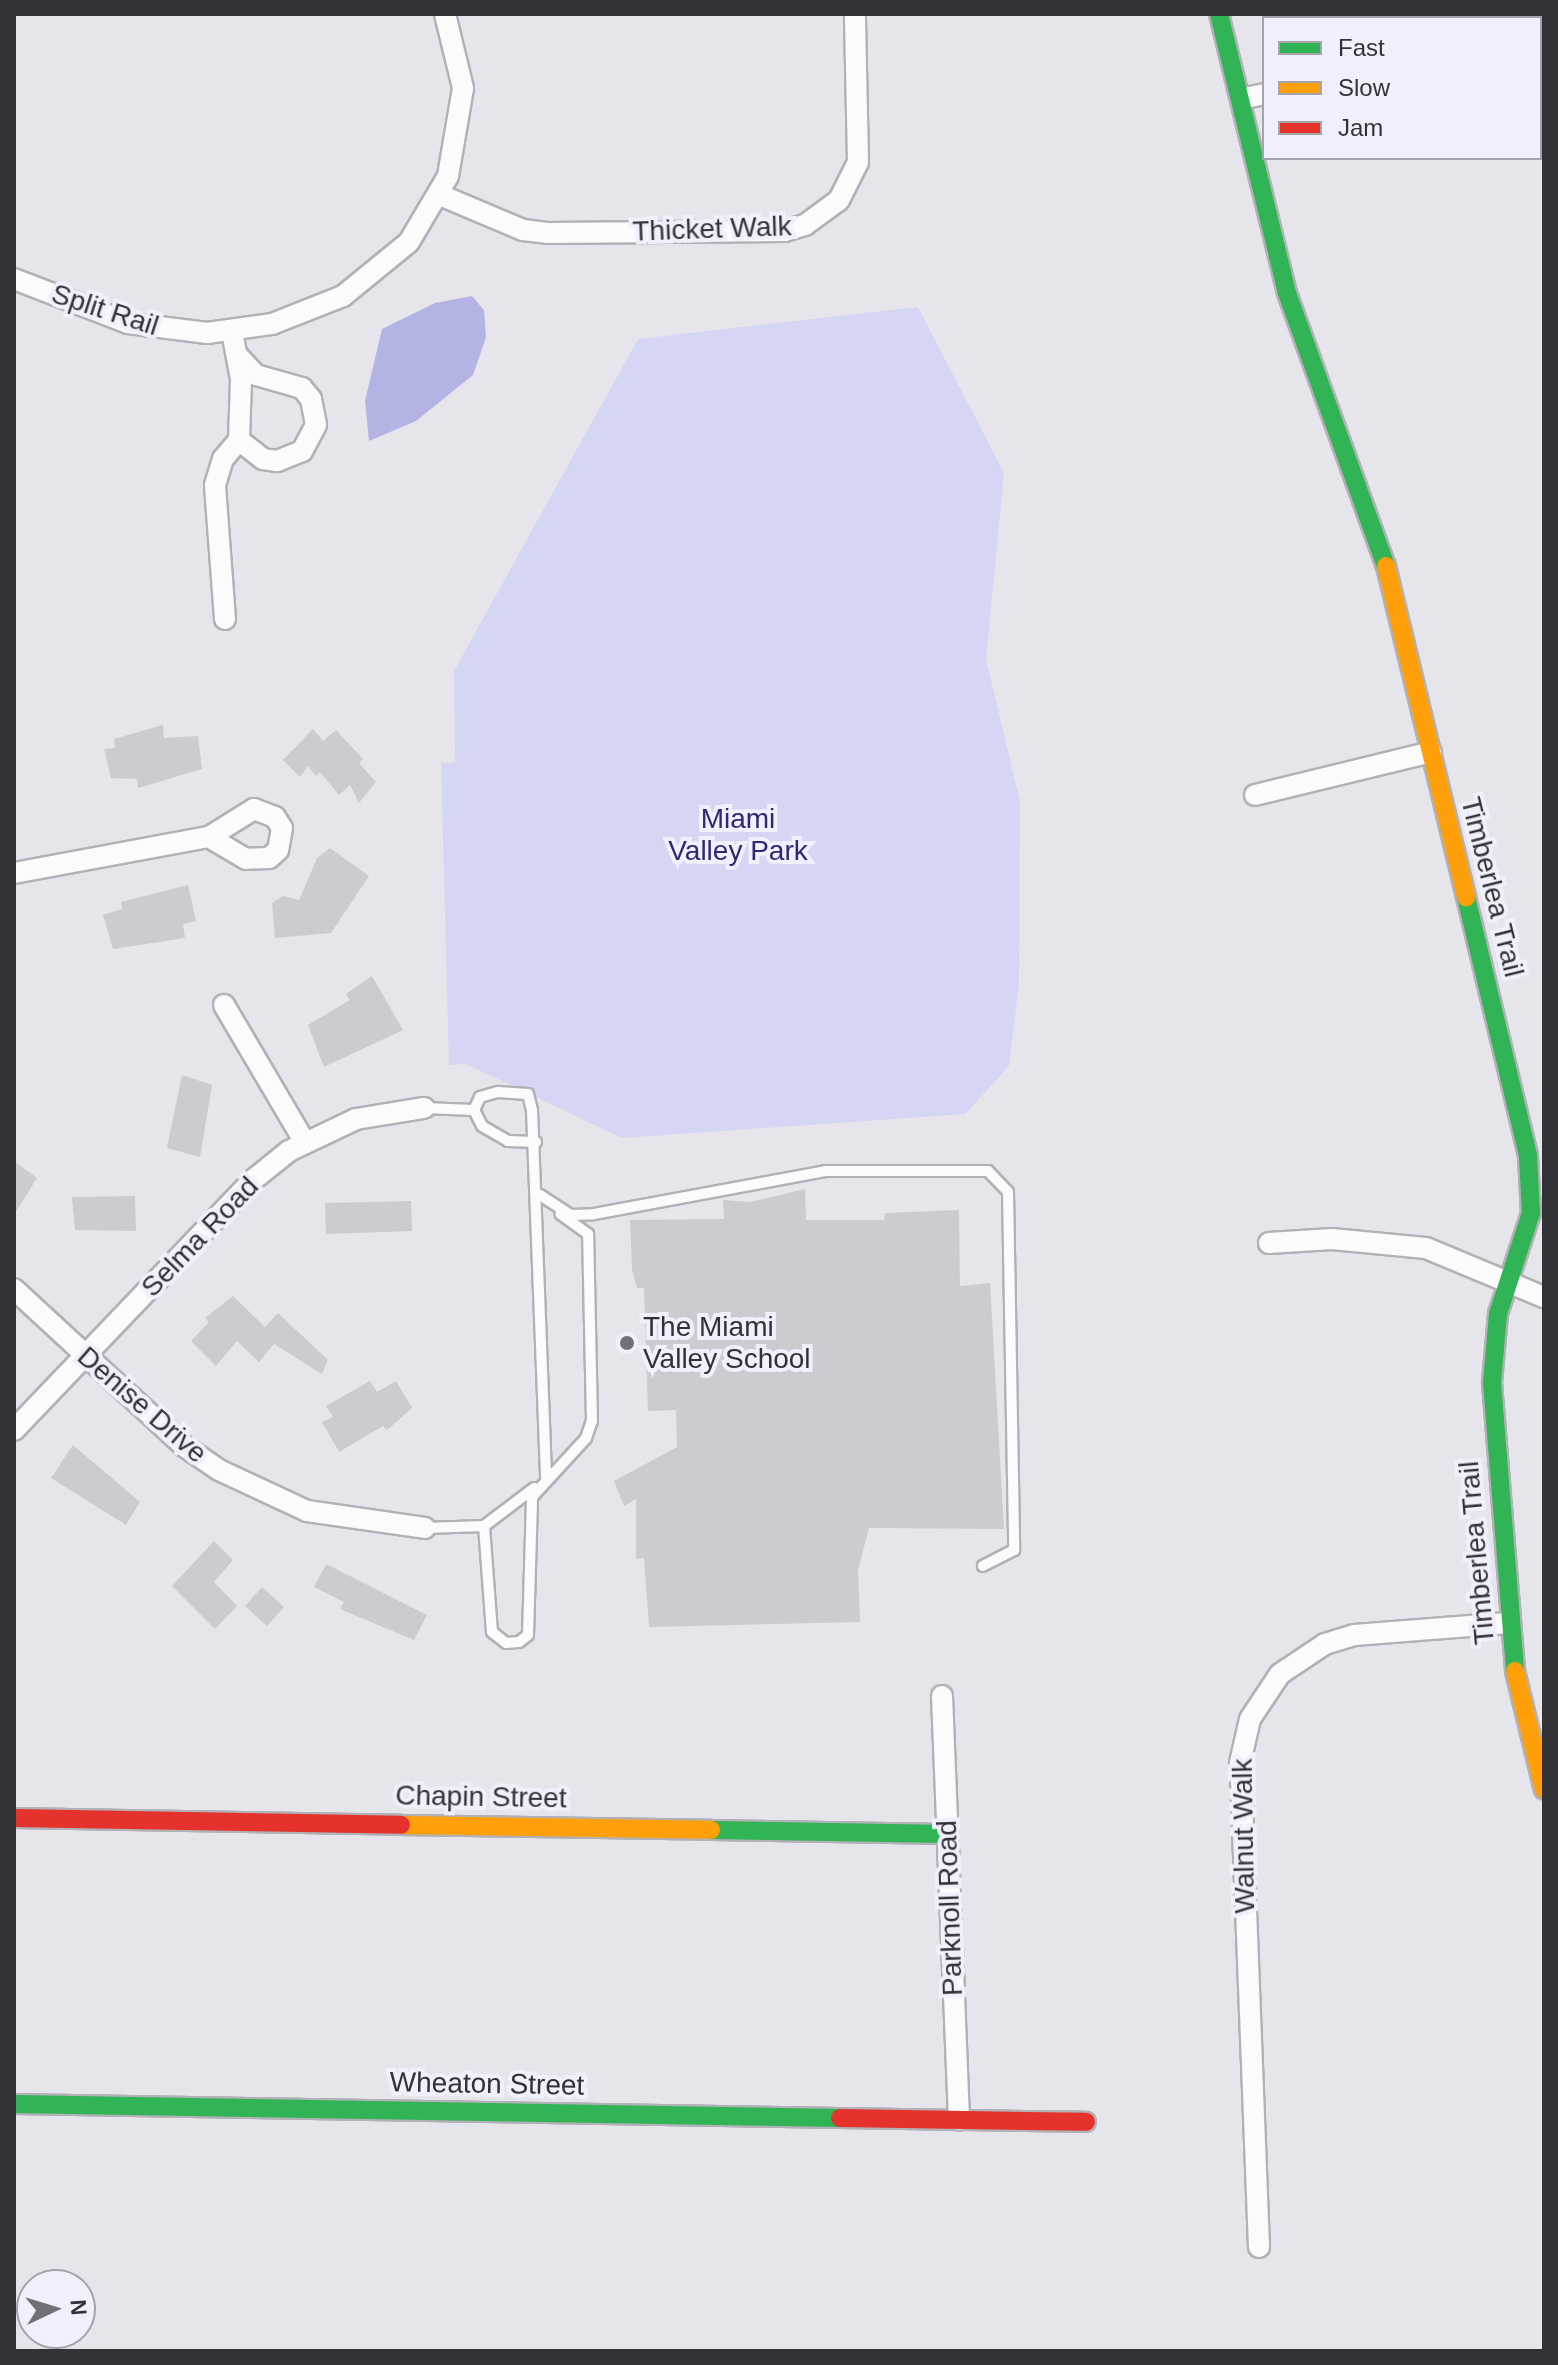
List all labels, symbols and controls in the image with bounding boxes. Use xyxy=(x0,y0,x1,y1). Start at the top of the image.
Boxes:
legend xyxy=(1262,16,1542,160)
text: Fast xyxy=(1338,34,1385,61)
text: Slow xyxy=(1338,74,1390,101)
text: Jam xyxy=(1338,114,1383,141)
street label: Thicket Walk xyxy=(632,209,792,249)
street label: Split Rail xyxy=(47,277,163,343)
street label: Timberlea Trail xyxy=(1453,793,1531,981)
park label: Miami Valley Park xyxy=(668,802,808,868)
street label: Selma Road xyxy=(134,1170,266,1304)
place label: The Miami Valley School xyxy=(643,1310,811,1376)
marker: The Miami Valley School xyxy=(618,1334,636,1352)
street label: Denise Drive xyxy=(70,1340,214,1470)
street label: Timberlea Trail xyxy=(1452,1460,1502,1646)
street label: Walnut Walk xyxy=(1226,1758,1262,1914)
street label: Chapin Street xyxy=(395,1779,567,1815)
street label: Parknoll Road xyxy=(930,1820,970,1996)
street label: Wheaton Street xyxy=(389,2066,585,2102)
north arrow xyxy=(16,2269,96,2349)
text: N xyxy=(65,2299,91,2316)

